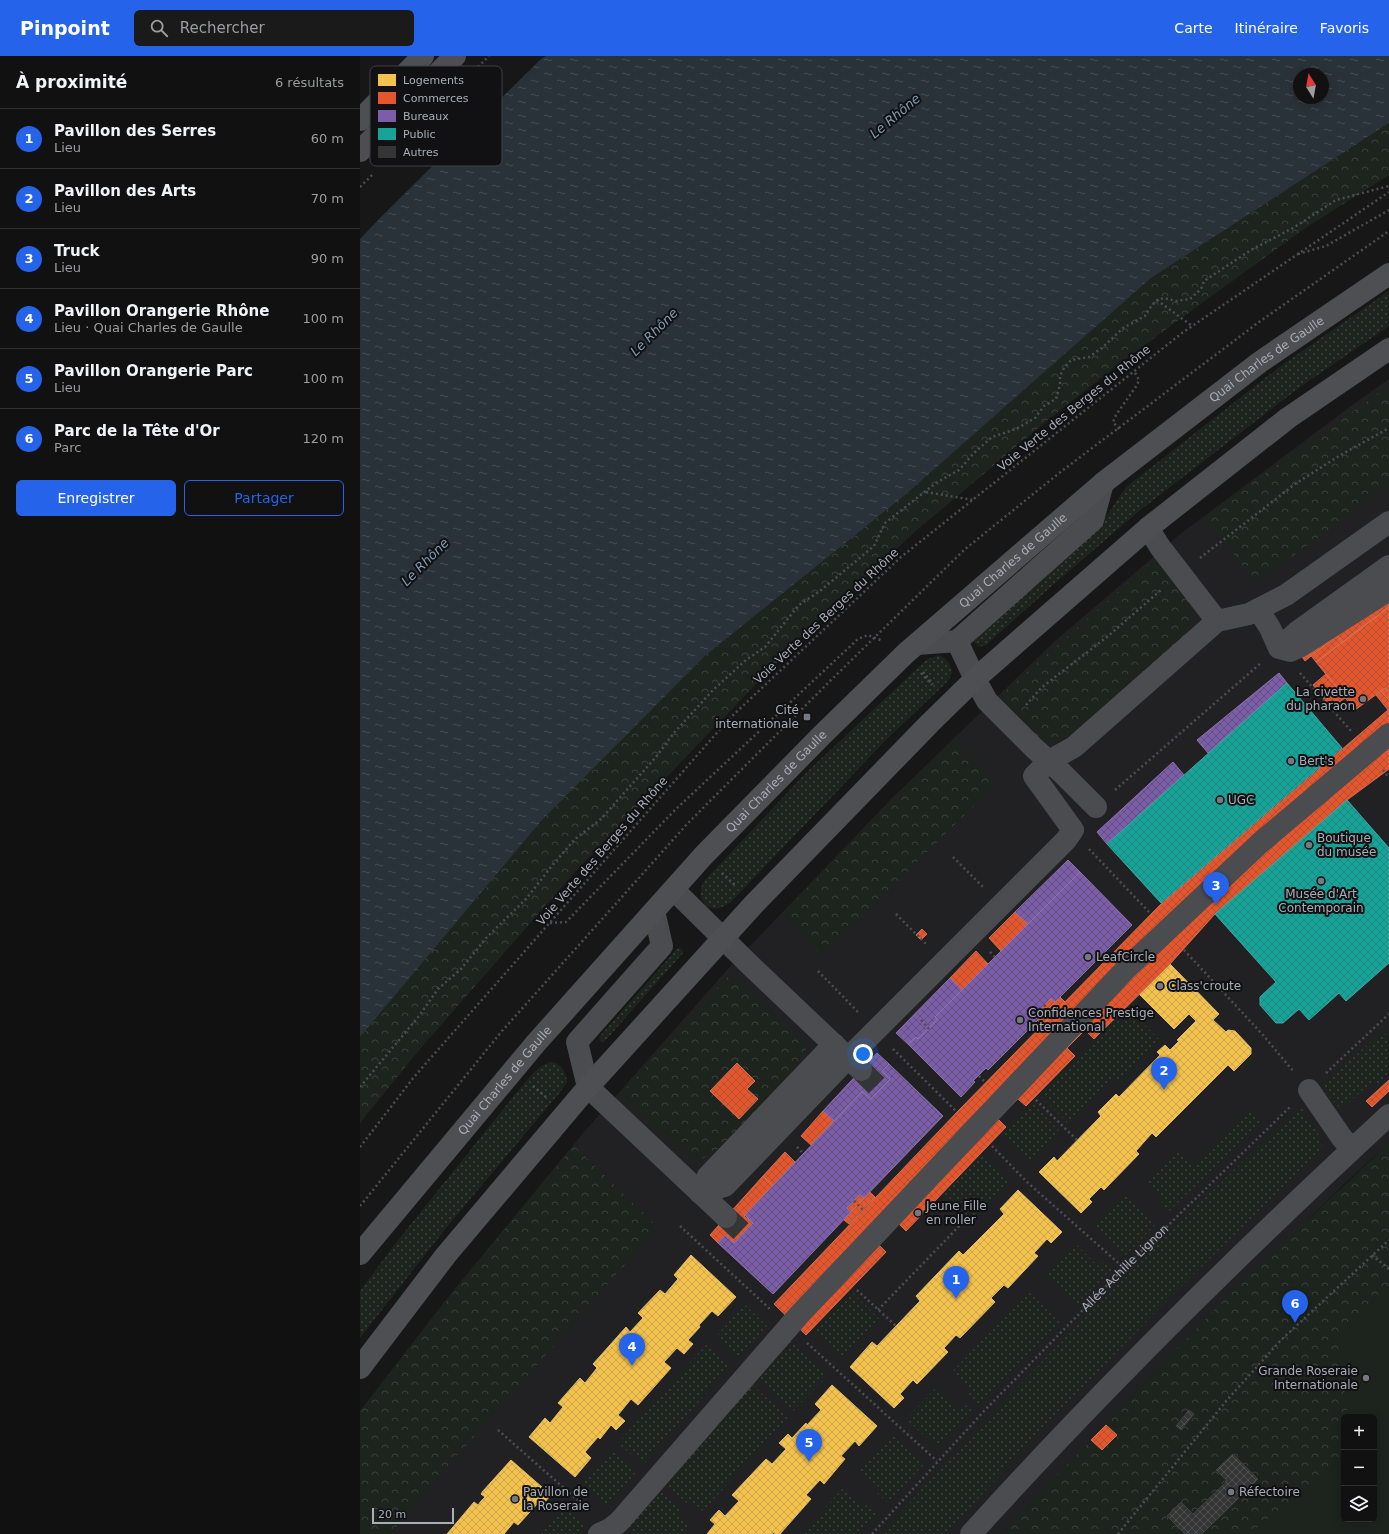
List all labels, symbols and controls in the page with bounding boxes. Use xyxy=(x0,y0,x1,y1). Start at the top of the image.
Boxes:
search box xyxy=(134,10,414,46)
text: Pinpoint xyxy=(20,17,110,39)
icon: search xyxy=(148,17,170,39)
text: Rechercher xyxy=(180,19,265,37)
text: Carte xyxy=(1174,20,1213,36)
text: Itinéraire xyxy=(1235,20,1298,36)
text: Favoris xyxy=(1320,20,1369,36)
legend xyxy=(370,66,502,166)
north arrow xyxy=(1293,68,1329,104)
text: À proximité xyxy=(16,72,127,92)
text: Logements xyxy=(403,74,464,87)
text: 6 résultats xyxy=(275,75,344,90)
water label: Le Rhône xyxy=(867,91,923,141)
text: Commerces xyxy=(403,92,469,105)
text: Bureaux xyxy=(403,110,449,123)
text: Pavillon des Serres xyxy=(54,122,216,140)
text: Public xyxy=(403,128,436,141)
text: 1 xyxy=(24,131,34,146)
text: 60 m xyxy=(311,131,344,146)
text: Lieu xyxy=(54,140,81,155)
text: Autres xyxy=(403,146,439,159)
text: Pavillon des Arts xyxy=(54,182,196,200)
text: 2 xyxy=(24,191,34,206)
text: 70 m xyxy=(311,191,344,206)
text: Lieu xyxy=(54,200,81,215)
text: Truck xyxy=(54,242,100,260)
text: 3 xyxy=(24,251,34,266)
text: 90 m xyxy=(311,251,344,266)
text: Lieu xyxy=(54,260,81,275)
text: Pavillon Orangerie Rhône xyxy=(54,302,269,320)
water label: Le Rhône xyxy=(627,305,681,359)
text: 4 xyxy=(24,311,34,326)
text: 100 m xyxy=(302,311,344,326)
street label: Quai Charles de Gaulle xyxy=(1207,313,1327,405)
text: Lieu · Quai Charles de Gaulle xyxy=(54,320,243,335)
street label: Voie Verte des Berges du Rhône xyxy=(995,342,1153,474)
text: Pavillon Orangerie Parc xyxy=(54,362,253,380)
text: 5 xyxy=(24,371,34,386)
text: 100 m xyxy=(302,371,344,386)
text: Lieu xyxy=(54,380,81,395)
text: Parc de la Tête d'Or xyxy=(54,422,220,440)
text: 6 xyxy=(24,431,34,446)
text: 120 m xyxy=(302,431,344,446)
text: Parc xyxy=(54,440,81,455)
button: Enregistrer xyxy=(16,480,176,516)
button: Partager xyxy=(184,480,344,516)
street label: Quai Charles de Gaulle xyxy=(956,510,1070,611)
water label: Le Rhône xyxy=(398,535,452,589)
street label: Voie Verte des Berges du Rhône xyxy=(751,545,901,687)
place label: La civette du pharaon xyxy=(1286,685,1355,713)
marker: La civette du pharaon xyxy=(1358,694,1368,704)
place label: Cité internationale xyxy=(715,703,799,731)
marker: Cité internationale xyxy=(802,712,812,722)
street label: Quai Charles de Gaulle xyxy=(723,727,830,836)
place label: Bert's xyxy=(1299,754,1334,768)
marker: Bert's xyxy=(1286,756,1296,766)
street label: Voie Verte des Berges du Rhône xyxy=(534,774,670,928)
place label: UGC xyxy=(1228,793,1254,807)
marker: UGC xyxy=(1215,795,1225,805)
place label: Boutique du musée xyxy=(1317,831,1376,859)
marker: Boutique du musée xyxy=(1304,840,1314,850)
pin: 3 xyxy=(1203,872,1229,905)
marker: Musée d'Art Contemporain xyxy=(1316,876,1326,886)
place label: Musée d'Art Contemporain xyxy=(1278,887,1364,915)
place label: LeafCircle xyxy=(1096,950,1155,964)
marker: LeafCircle xyxy=(1083,952,1093,962)
place label: Class'croute xyxy=(1168,979,1241,993)
marker: Class'croute xyxy=(1155,981,1165,991)
place label: Confidences Prestige International xyxy=(1028,1006,1154,1034)
marker: Confidences Prestige International xyxy=(1015,1015,1025,1025)
street label: Quai Charles de Gaulle xyxy=(455,1023,555,1138)
your location xyxy=(853,1044,873,1064)
pin: 2 xyxy=(1151,1057,1177,1090)
place label: Jeune Fille en roller xyxy=(925,1199,987,1227)
marker: Jeune Fille en roller xyxy=(913,1208,923,1218)
street label: Allée Achille Lignon xyxy=(1078,1222,1171,1314)
pin: 1 xyxy=(943,1266,969,1299)
pin: 6 xyxy=(1282,1290,1308,1323)
pin: 4 xyxy=(619,1333,645,1366)
place label: Grande Roseraie Internationale xyxy=(1258,1364,1358,1392)
marker: Grande Roseraie Internationale xyxy=(1361,1373,1371,1383)
map controls xyxy=(1341,1414,1377,1522)
button: + xyxy=(1341,1414,1377,1450)
pin: 5 xyxy=(796,1429,822,1462)
button: − xyxy=(1341,1450,1377,1486)
place label: Pavillon de la Roseraie xyxy=(523,1485,589,1513)
place label: Réfectoire xyxy=(1239,1485,1300,1499)
button: layers xyxy=(1341,1486,1377,1522)
marker: Réfectoire xyxy=(1226,1487,1236,1497)
marker: Pavillon de la Roseraie xyxy=(510,1494,520,1504)
scale bar xyxy=(372,1506,454,1525)
text: 20 m xyxy=(378,1508,406,1521)

